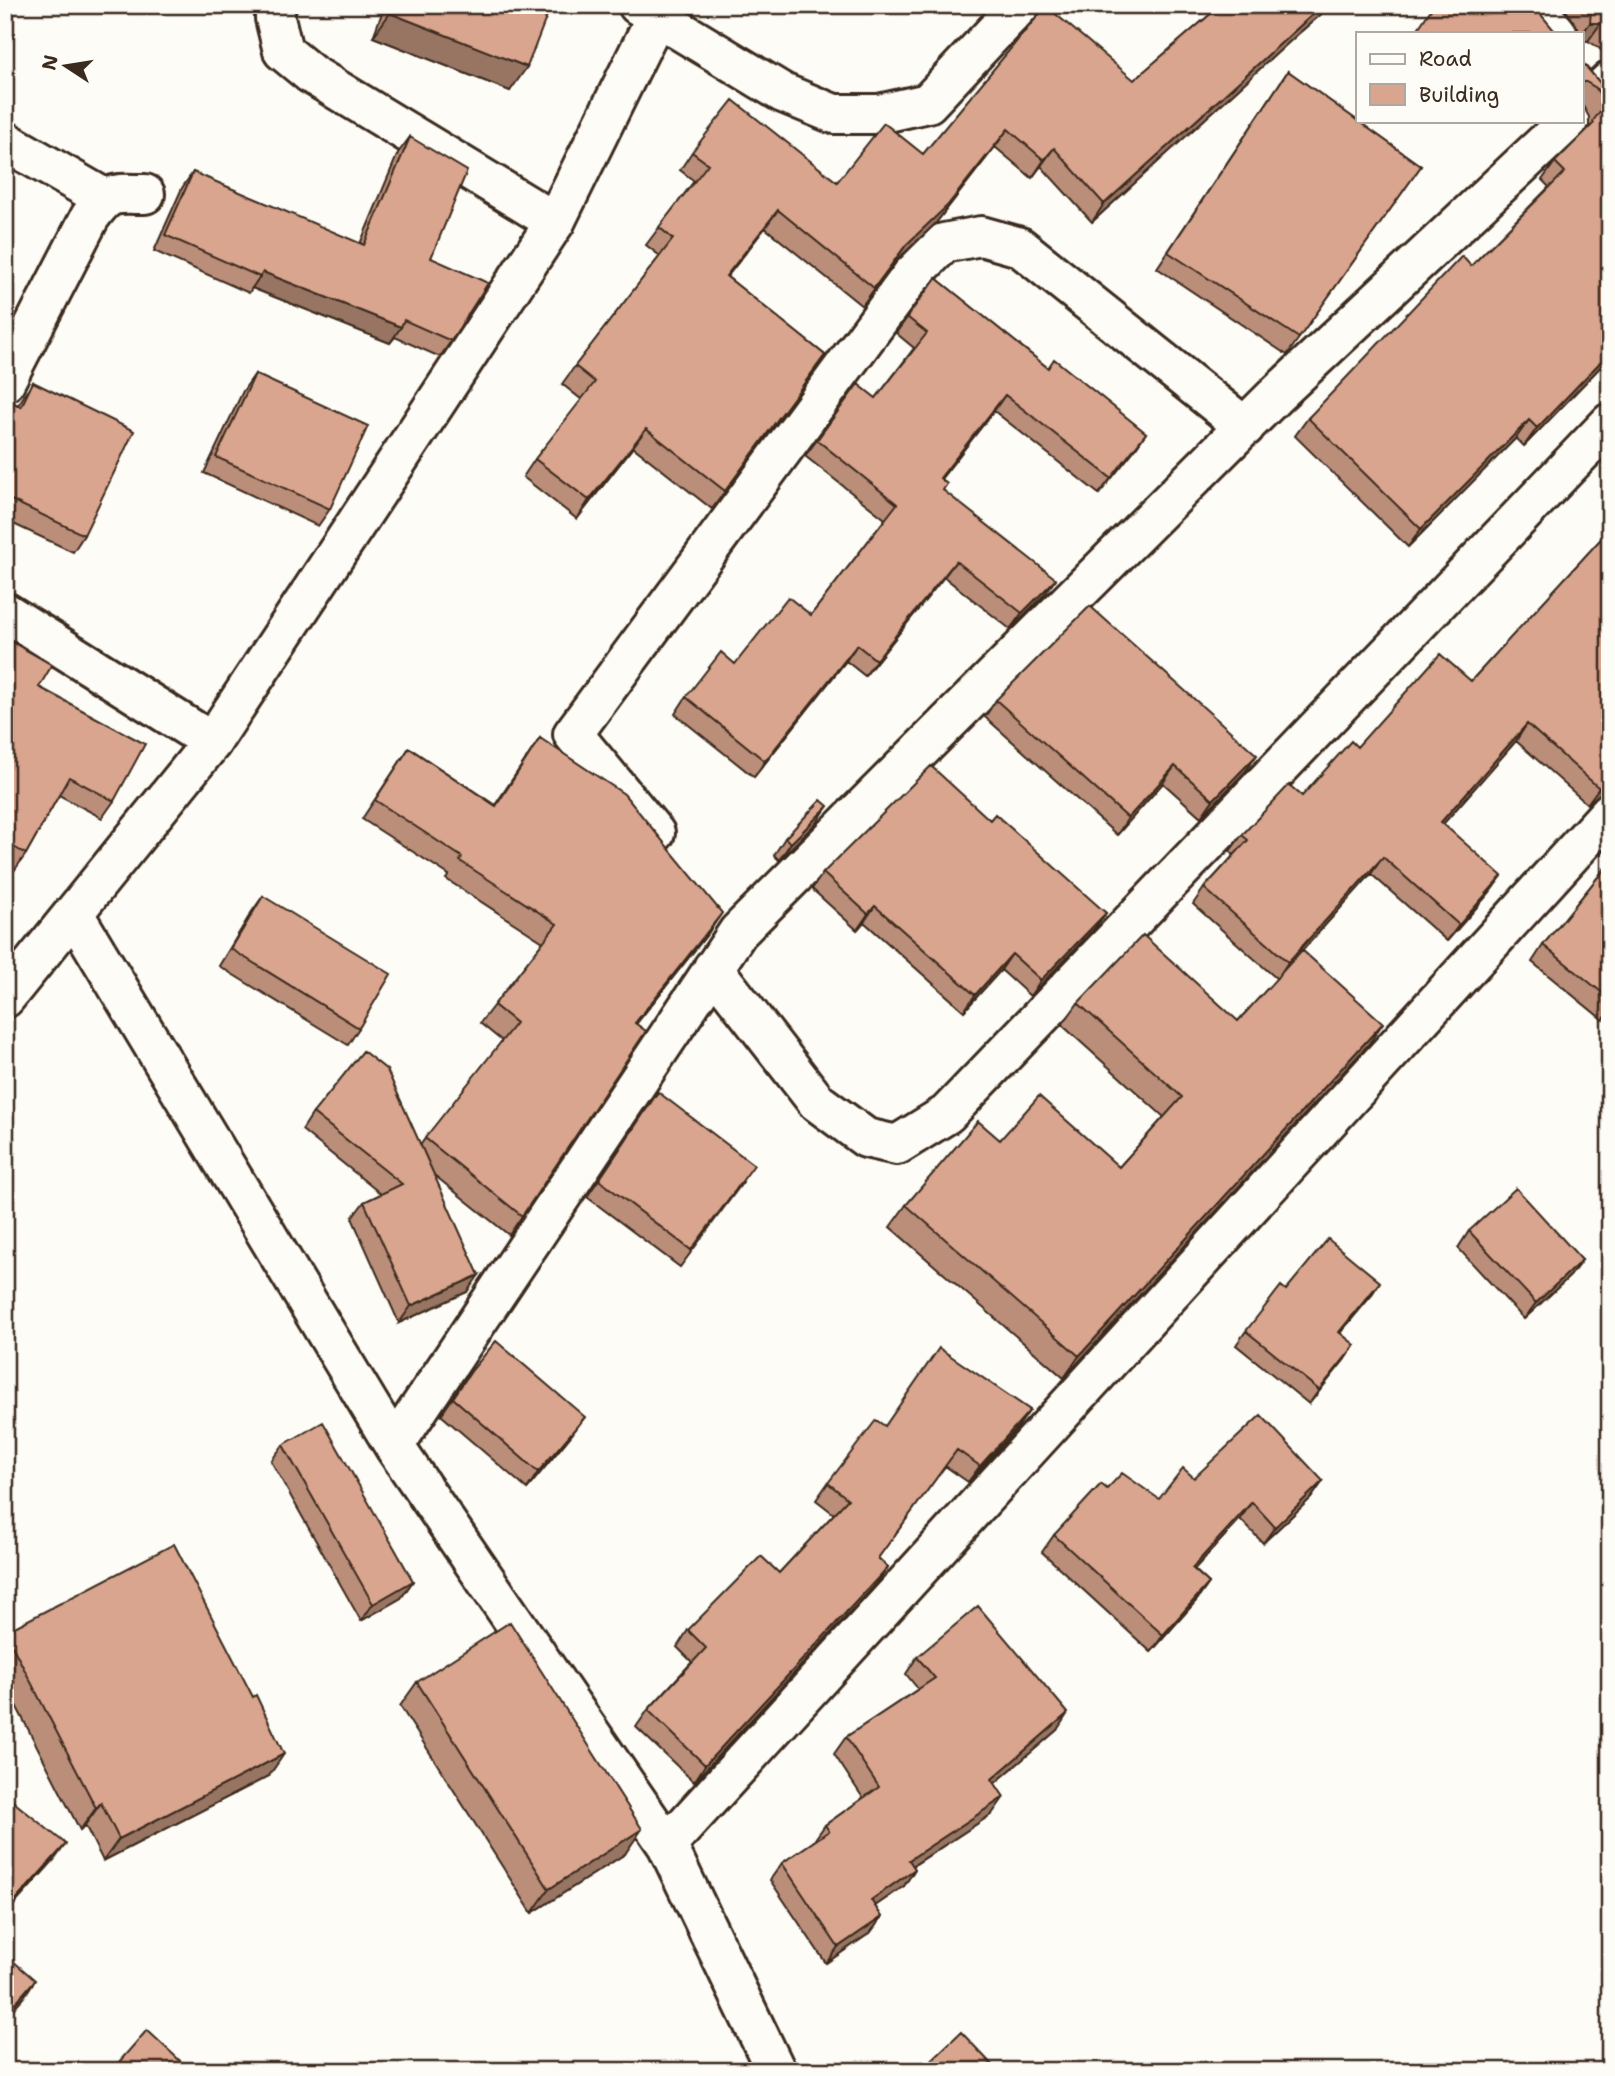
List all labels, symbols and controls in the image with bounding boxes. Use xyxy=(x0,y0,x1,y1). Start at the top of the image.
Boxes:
north arrow xyxy=(32,32,102,102)
legend xyxy=(1356,32,1584,122)
text: Road xyxy=(1419,45,1472,73)
text: N xyxy=(36,53,64,73)
text: Building xyxy=(1419,81,1499,109)

